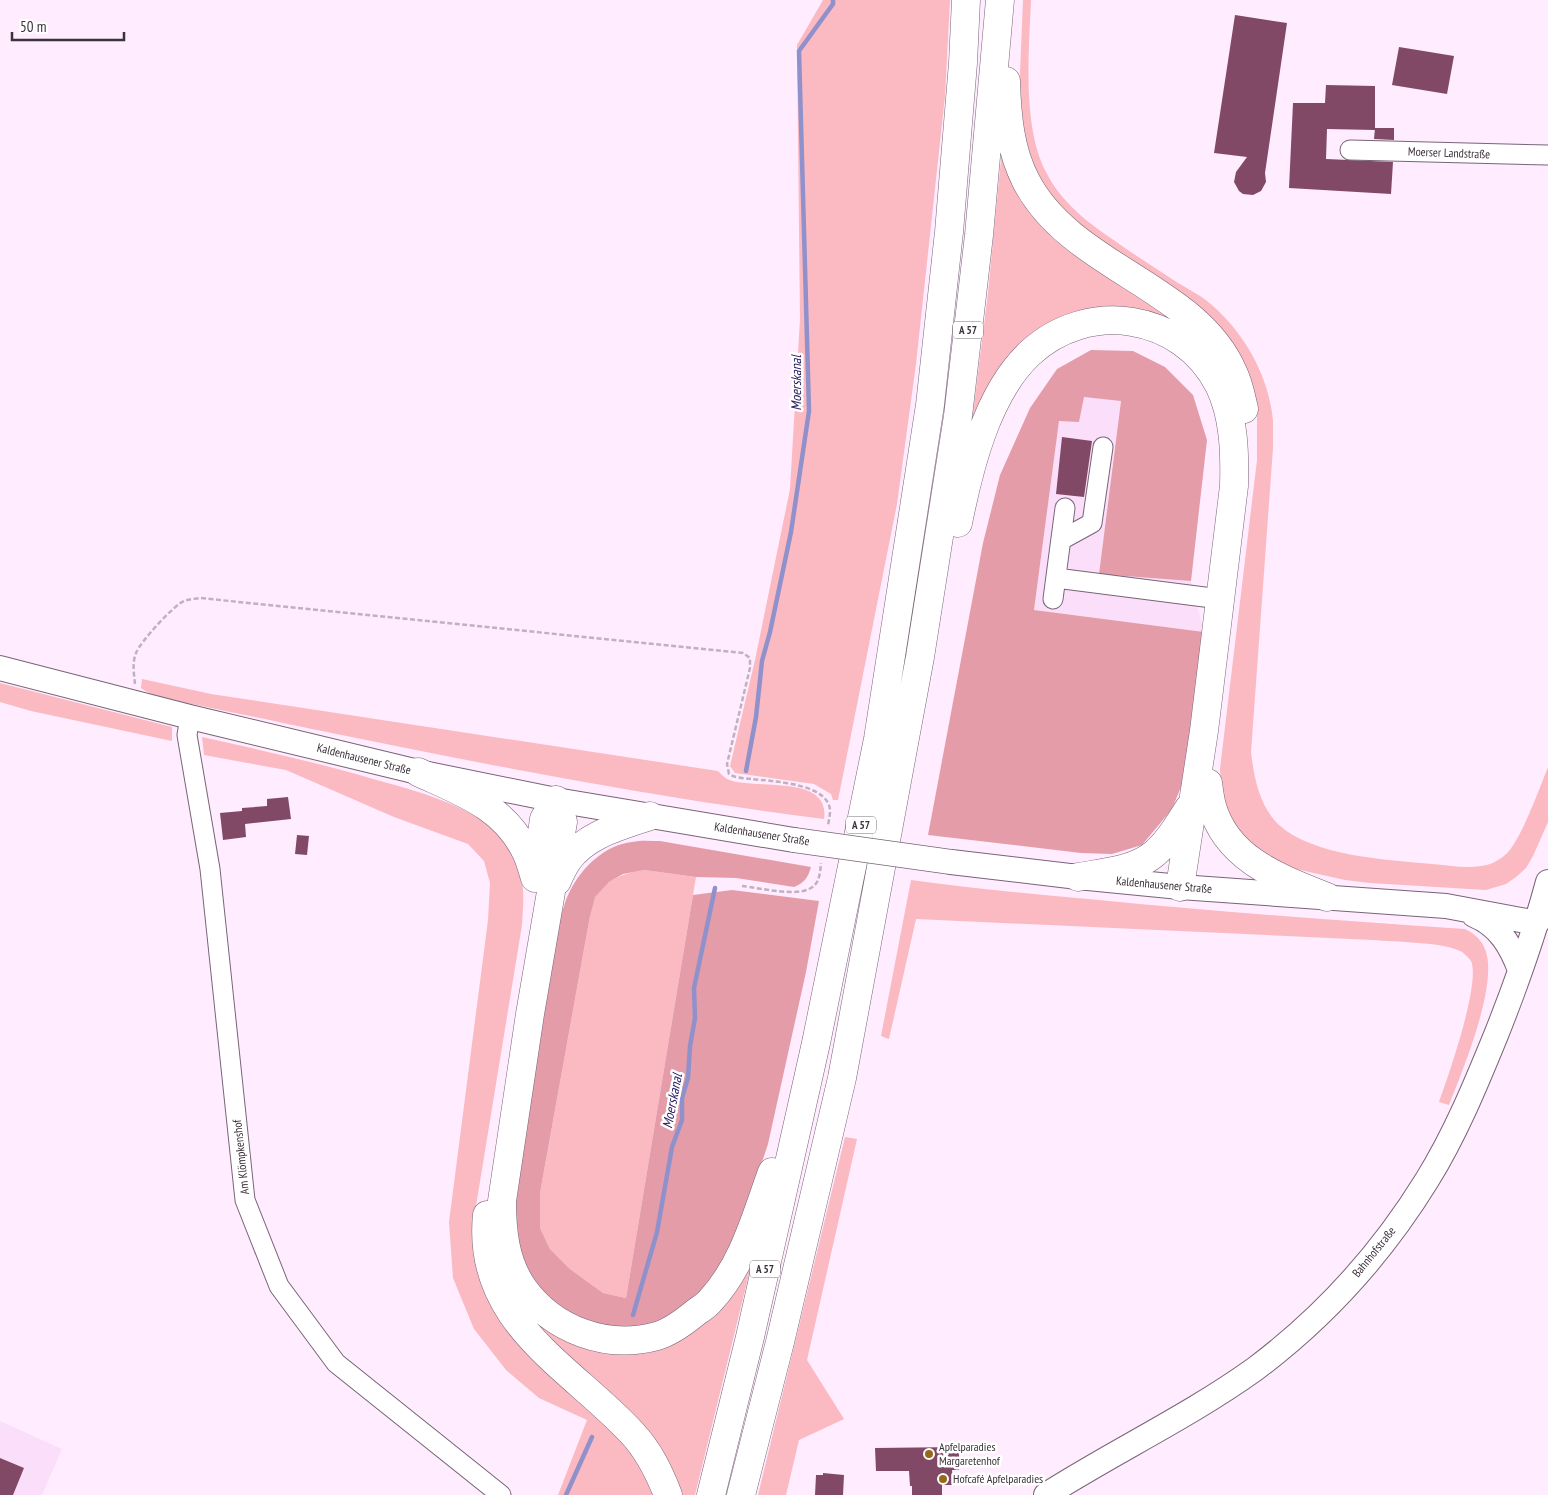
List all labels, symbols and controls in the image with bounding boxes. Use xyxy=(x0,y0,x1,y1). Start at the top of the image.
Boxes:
scale bar xyxy=(12,10,125,42)
text: 50 m xyxy=(20,17,46,36)
street label: Moerser Landstraße xyxy=(1408,144,1490,161)
road number: A 57 xyxy=(953,322,983,338)
water label: Moerskanal xyxy=(787,354,805,411)
street label: Kaldenhausener Straße xyxy=(316,740,413,777)
road number: A 57 xyxy=(846,816,876,834)
street label: Kaldenhausener Straße xyxy=(713,819,811,848)
street label: Kaldenhausener Straße xyxy=(1115,873,1213,896)
water label: Moerskanal xyxy=(658,1070,686,1130)
street label: Am Klömpkenshof xyxy=(229,1118,252,1195)
street label: Bahnhofstraße xyxy=(1349,1223,1399,1280)
road number: A 57 xyxy=(750,1260,780,1278)
place label: Apfelparadies Margaretenhof xyxy=(939,1439,1001,1468)
marker: Apfelparadies Margaretenhof xyxy=(923,1448,935,1460)
place label: Hofcafé Apfelparadies xyxy=(953,1471,1043,1486)
marker: Hofcafé Apfelparadies xyxy=(937,1473,949,1485)

